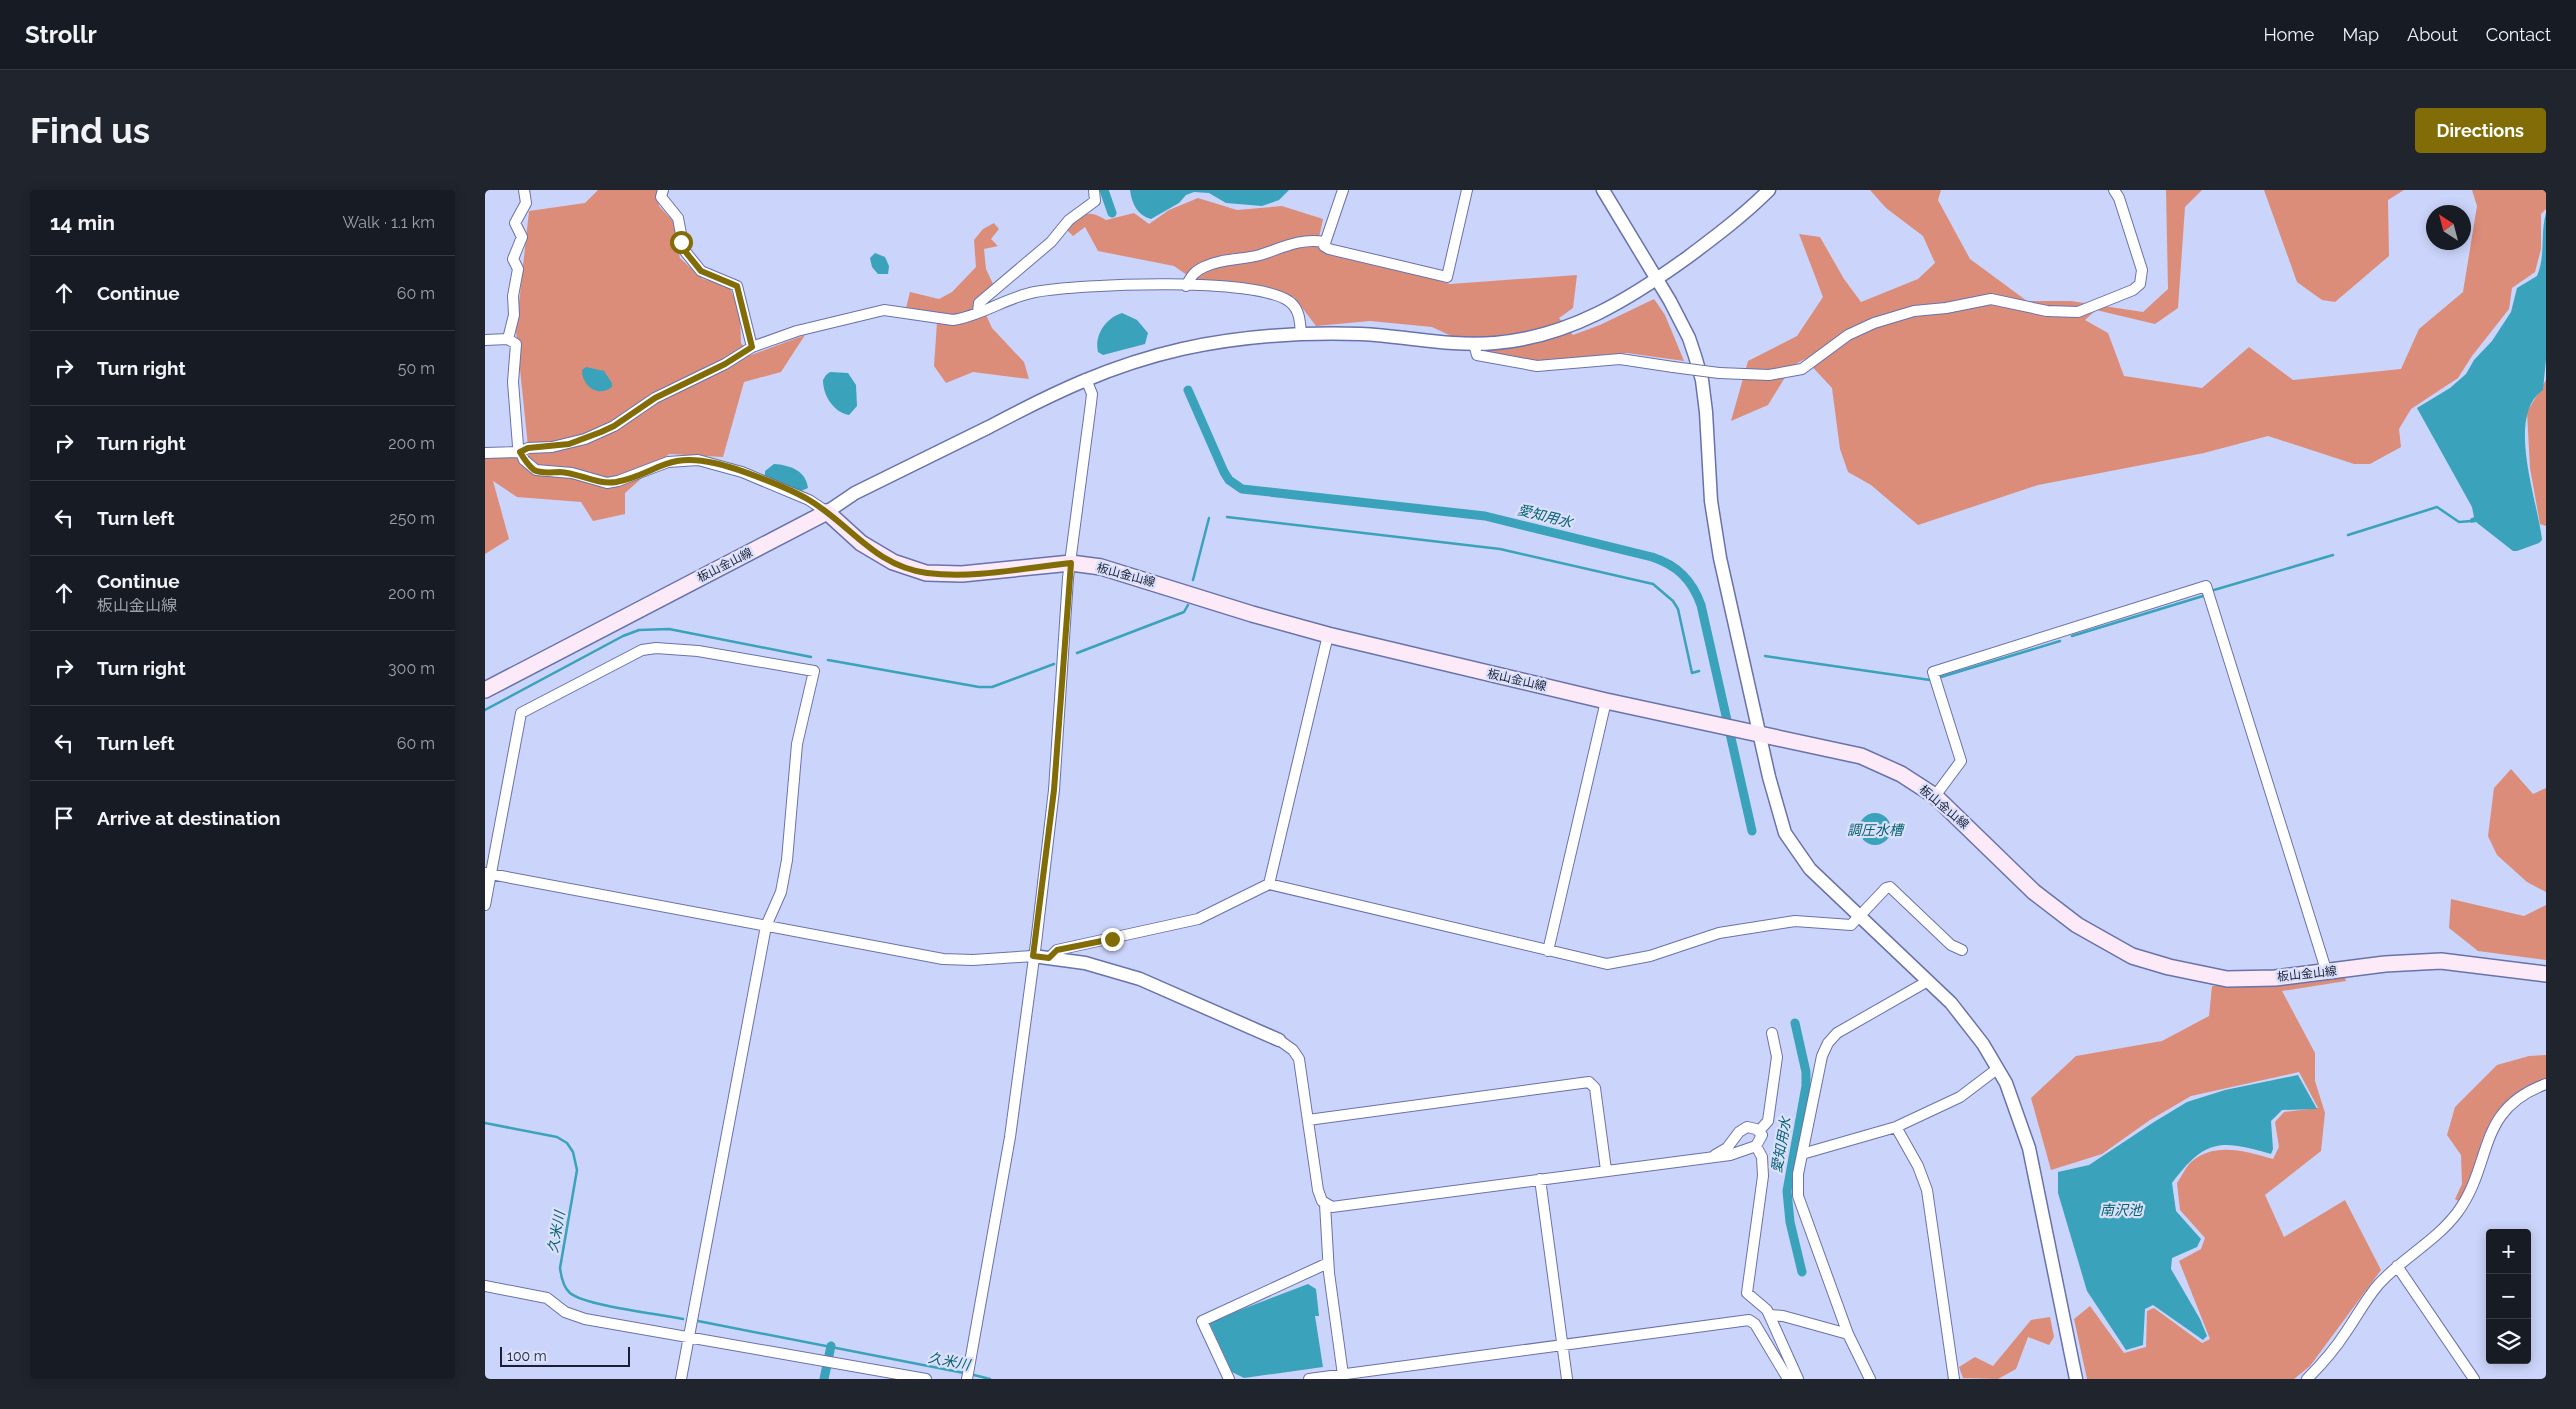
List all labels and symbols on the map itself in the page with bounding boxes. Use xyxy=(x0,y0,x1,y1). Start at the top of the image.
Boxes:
north arrow xyxy=(2426,205,2471,250)
route start xyxy=(670,231,693,254)
water label: 愛知用水 xyxy=(1516,501,1576,531)
street label: 板山金山線 xyxy=(695,545,755,585)
street label: 板山金山線 xyxy=(1095,560,1157,590)
street label: 板山金山線 xyxy=(1486,666,1548,694)
street label: 板山金山線 xyxy=(1917,782,1971,832)
water label: 調圧水槽 xyxy=(1847,822,1906,838)
route end xyxy=(1101,928,1124,951)
street label: 板山金山線 xyxy=(2276,964,2338,984)
water label: 愛知用水 xyxy=(1768,1114,1794,1174)
water label: 南沢池 xyxy=(2100,1202,2144,1218)
water label: 久米川 xyxy=(544,1208,568,1254)
scale bar xyxy=(500,1344,630,1367)
water label: 久米川 xyxy=(927,1349,973,1373)

